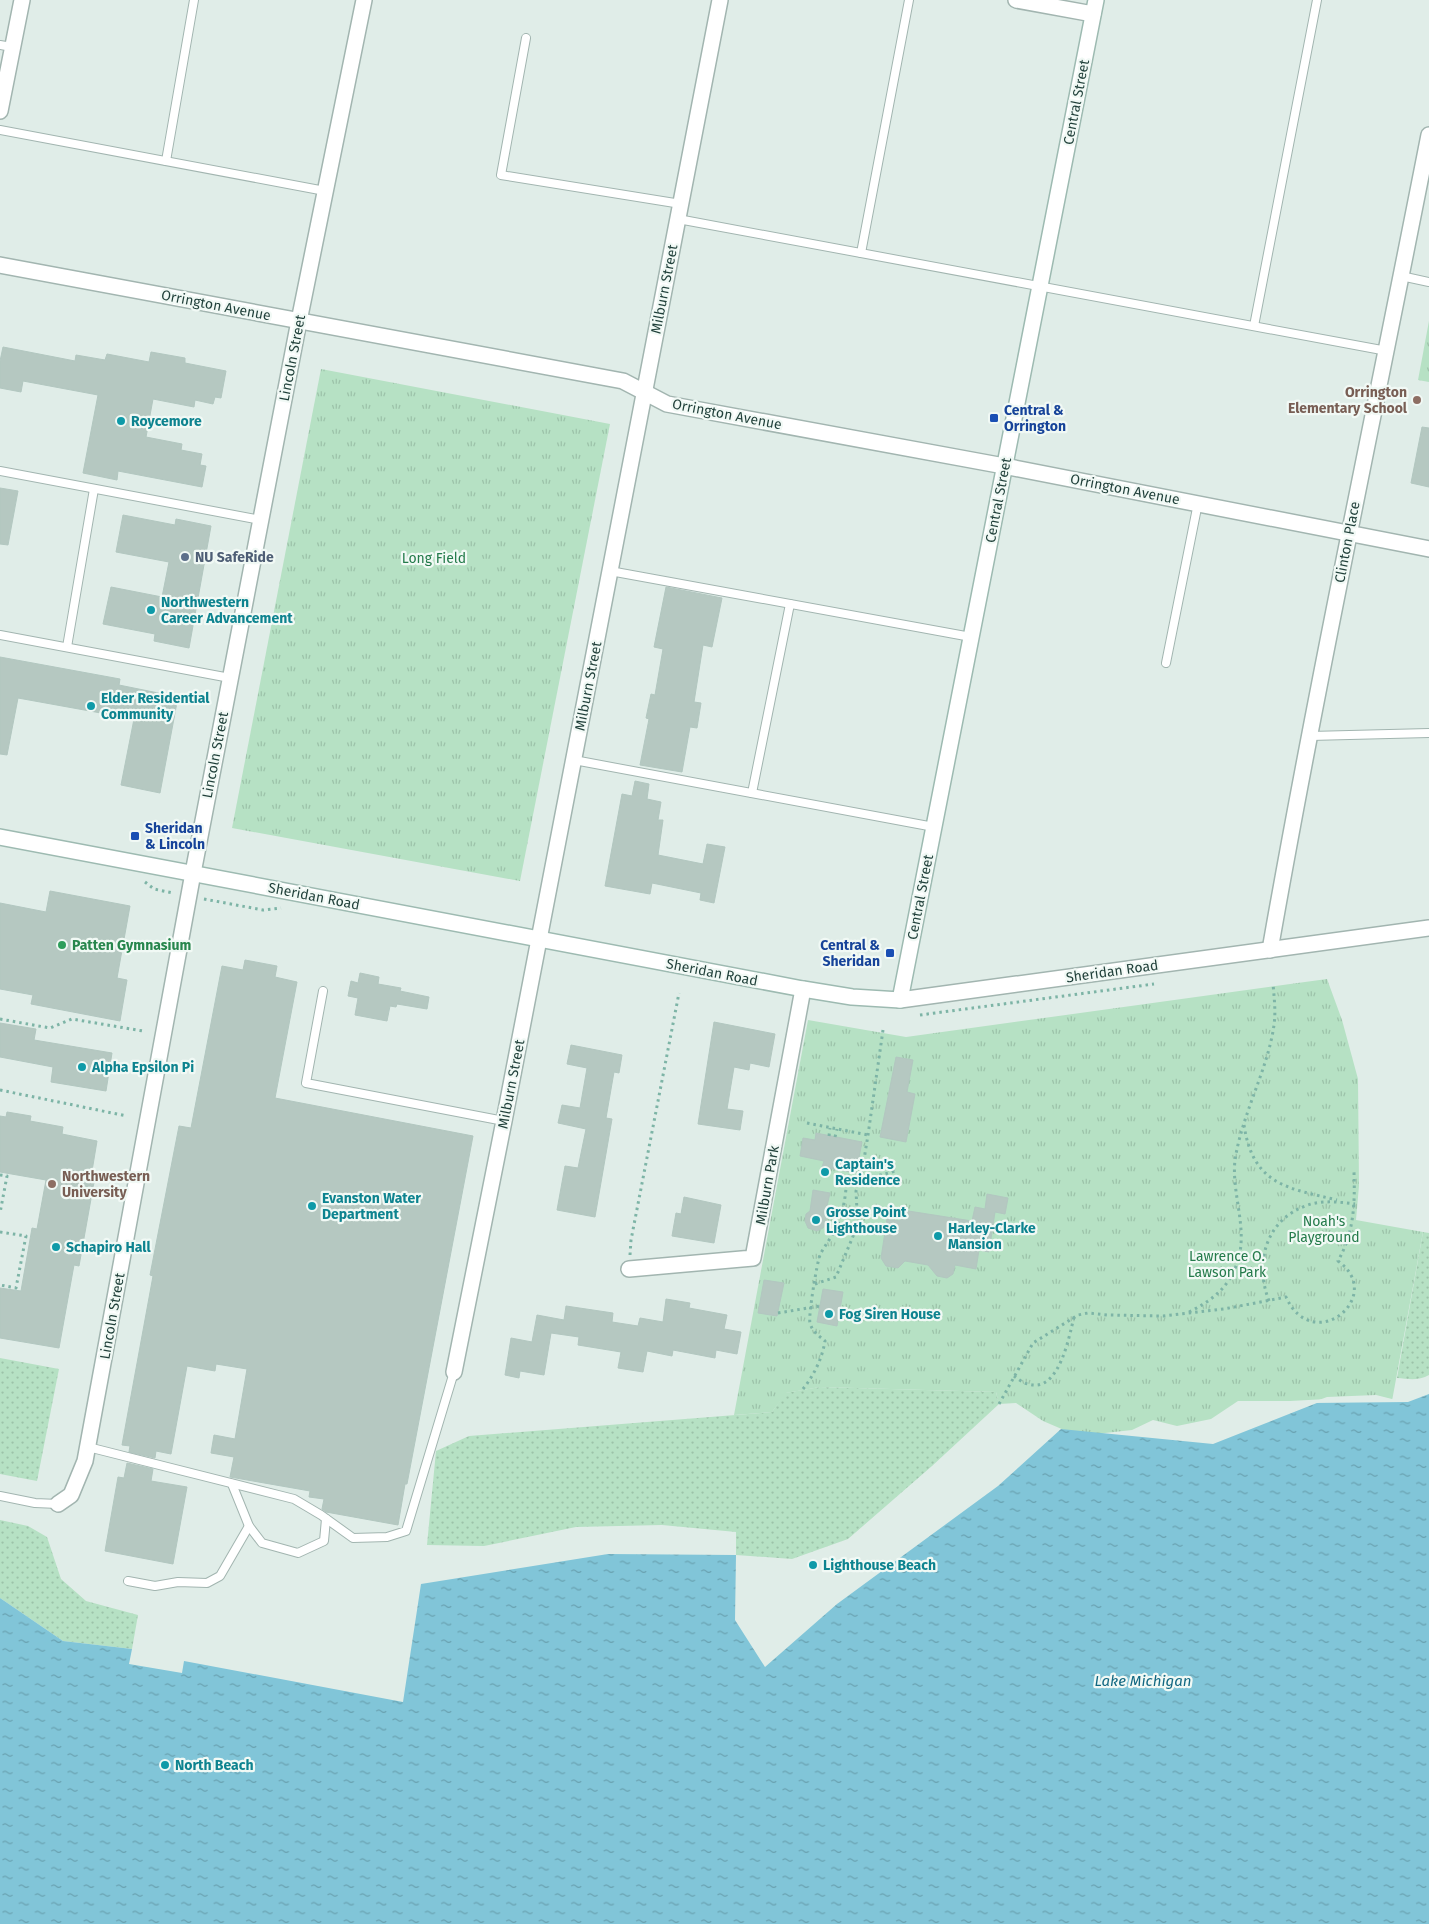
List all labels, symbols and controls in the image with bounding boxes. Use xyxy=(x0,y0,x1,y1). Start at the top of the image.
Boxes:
street label: Central Street xyxy=(1060,57,1093,146)
street label: Milburn Street xyxy=(647,242,682,335)
street label: Orrington Avenue xyxy=(160,287,272,324)
street label: Lincoln Street xyxy=(276,313,309,403)
place label: Orrington Elementary School xyxy=(1288,384,1408,417)
marker: Orrington Elementary School xyxy=(1411,394,1423,406)
street label: Orrington Avenue xyxy=(671,396,783,433)
place label: Central & Orrington xyxy=(1004,402,1066,435)
marker: Central & Orrington xyxy=(988,412,1000,424)
place label: Roycemore xyxy=(131,413,202,430)
marker: Roycemore xyxy=(115,415,127,427)
street label: Central Street xyxy=(982,455,1015,544)
street label: Orrington Avenue xyxy=(1069,471,1181,508)
street label: Clinton Place xyxy=(1331,500,1364,584)
place label: NU SafeRide xyxy=(195,549,274,566)
park label: Long Field xyxy=(402,550,466,567)
marker: NU SafeRide xyxy=(179,551,191,563)
place label: Northwestern Career Advancement xyxy=(161,594,293,627)
marker: Northwestern Career Advancement xyxy=(145,604,157,616)
street label: Milburn Street xyxy=(571,639,606,732)
place label: Elder Residential Community xyxy=(101,690,210,723)
marker: Elder Residential Community xyxy=(85,700,97,712)
street label: Lincoln Street xyxy=(199,710,232,800)
place label: Sheridan & Lincoln xyxy=(145,820,205,853)
marker: Sheridan & Lincoln xyxy=(129,830,141,842)
street label: Central Street xyxy=(904,852,937,941)
street label: Sheridan Road xyxy=(267,879,361,914)
place label: Patten Gymnasium xyxy=(72,937,191,954)
place label: Central & Sheridan xyxy=(820,937,880,970)
marker: Patten Gymnasium xyxy=(56,939,68,951)
marker: Central & Sheridan xyxy=(884,947,896,959)
street label: Sheridan Road xyxy=(665,955,759,990)
street label: Sheridan Road xyxy=(1065,957,1159,986)
street label: Milburn Street xyxy=(494,1037,529,1130)
place label: Alpha Epsilon Pi xyxy=(91,1059,194,1076)
marker: Alpha Epsilon Pi xyxy=(76,1061,88,1073)
street label: Milburn Park xyxy=(752,1143,783,1226)
place label: Captain's Residence xyxy=(835,1156,900,1189)
marker: Captain's Residence xyxy=(819,1166,831,1178)
place label: Northwestern University xyxy=(62,1168,150,1201)
marker: Northwestern University xyxy=(46,1178,58,1190)
place label: Evanston Water Department xyxy=(322,1190,421,1223)
marker: Evanston Water Department xyxy=(306,1200,318,1212)
place label: Grosse Point Lighthouse xyxy=(826,1204,907,1237)
park label: Noah's Playground xyxy=(1288,1213,1360,1246)
marker: Grosse Point Lighthouse xyxy=(810,1214,822,1226)
place label: Harley-Clarke Mansion xyxy=(948,1220,1036,1253)
marker: Harley-Clarke Mansion xyxy=(932,1230,944,1242)
place label: Schapiro Hall xyxy=(66,1239,151,1256)
marker: Schapiro Hall xyxy=(50,1241,62,1253)
park label: Lawrence O. Lawson Park xyxy=(1188,1248,1267,1281)
street label: Lincoln Street xyxy=(97,1270,129,1361)
place label: Fog Siren House xyxy=(839,1306,941,1323)
marker: Fog Siren House xyxy=(823,1308,835,1320)
place label: Lighthouse Beach xyxy=(823,1557,936,1574)
marker: Lighthouse Beach xyxy=(807,1559,819,1571)
water label: Lake Michigan xyxy=(1094,1672,1192,1690)
place label: North Beach xyxy=(175,1757,254,1774)
marker: North Beach xyxy=(159,1759,171,1771)

